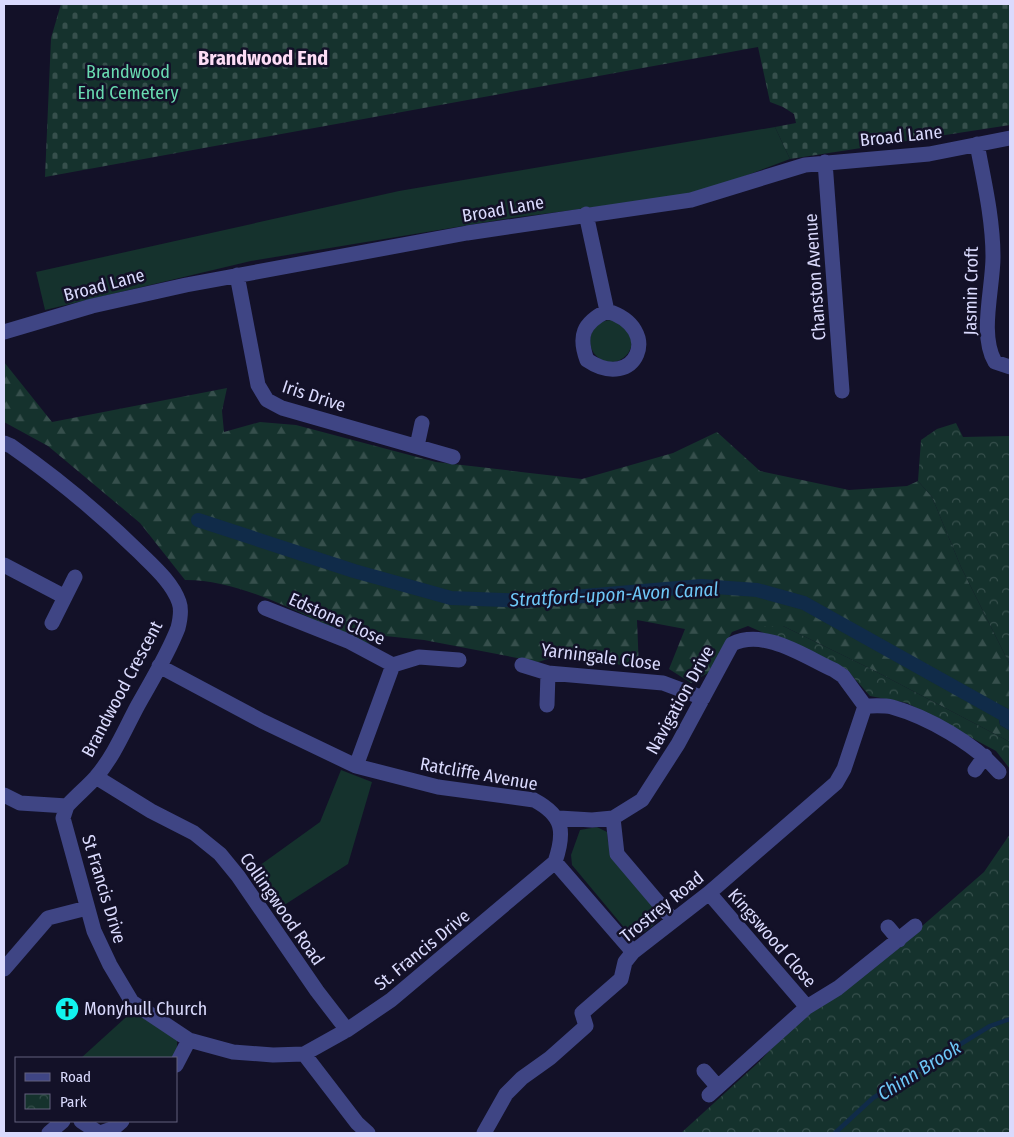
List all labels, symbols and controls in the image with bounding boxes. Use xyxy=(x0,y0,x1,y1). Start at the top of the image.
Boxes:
district label: Brandwood End xyxy=(198,46,328,70)
park label: Brandwood End Cemetery xyxy=(78,61,178,104)
street label: Broad Lane xyxy=(859,121,943,151)
street label: Broad Lane xyxy=(460,191,546,227)
street label: Chanston Avenue xyxy=(800,213,830,341)
street label: Jasmin Croft xyxy=(959,246,983,336)
street label: Broad Lane xyxy=(61,264,147,306)
street label: Iris Drive xyxy=(279,375,349,417)
water label: Stratford-upon-Avon Canal xyxy=(508,578,719,612)
street label: Edstone Close xyxy=(286,588,389,650)
street label: Brandwood Crescent xyxy=(77,617,167,761)
street label: Yarningale Close xyxy=(540,639,662,675)
street label: Navigation Drive xyxy=(641,642,719,758)
street label: Ratcliffe Avenue xyxy=(418,753,540,795)
street label: St Francis Drive xyxy=(77,832,131,946)
street label: Collingwood Road xyxy=(235,849,329,969)
street label: Trostrey Road xyxy=(616,867,708,947)
street label: Kingswood Close xyxy=(723,884,821,992)
street label: St. Francis Drive xyxy=(370,905,474,995)
church icon: Monyhull Church xyxy=(54,996,80,1022)
place label: Monyhull Church xyxy=(84,998,207,1020)
water label: Chinn Brook xyxy=(873,1036,965,1105)
legend xyxy=(15,1057,178,1122)
text: Road xyxy=(60,1068,91,1086)
text: Park xyxy=(60,1093,87,1111)

